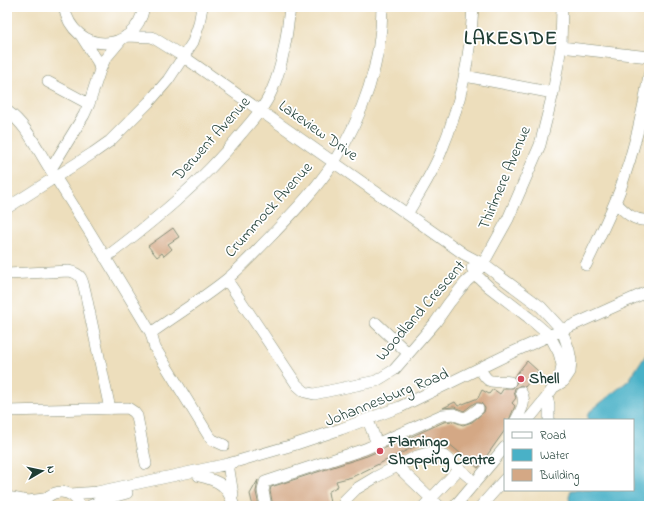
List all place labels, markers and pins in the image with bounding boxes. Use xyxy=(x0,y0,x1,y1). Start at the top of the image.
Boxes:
place label: Shell xyxy=(529,367,560,391)
marker: Shell xyxy=(516,374,526,384)
place label: Flamingo Shopping Centre xyxy=(387,430,496,473)
marker: Flamingo Shopping Centre xyxy=(375,446,385,456)

